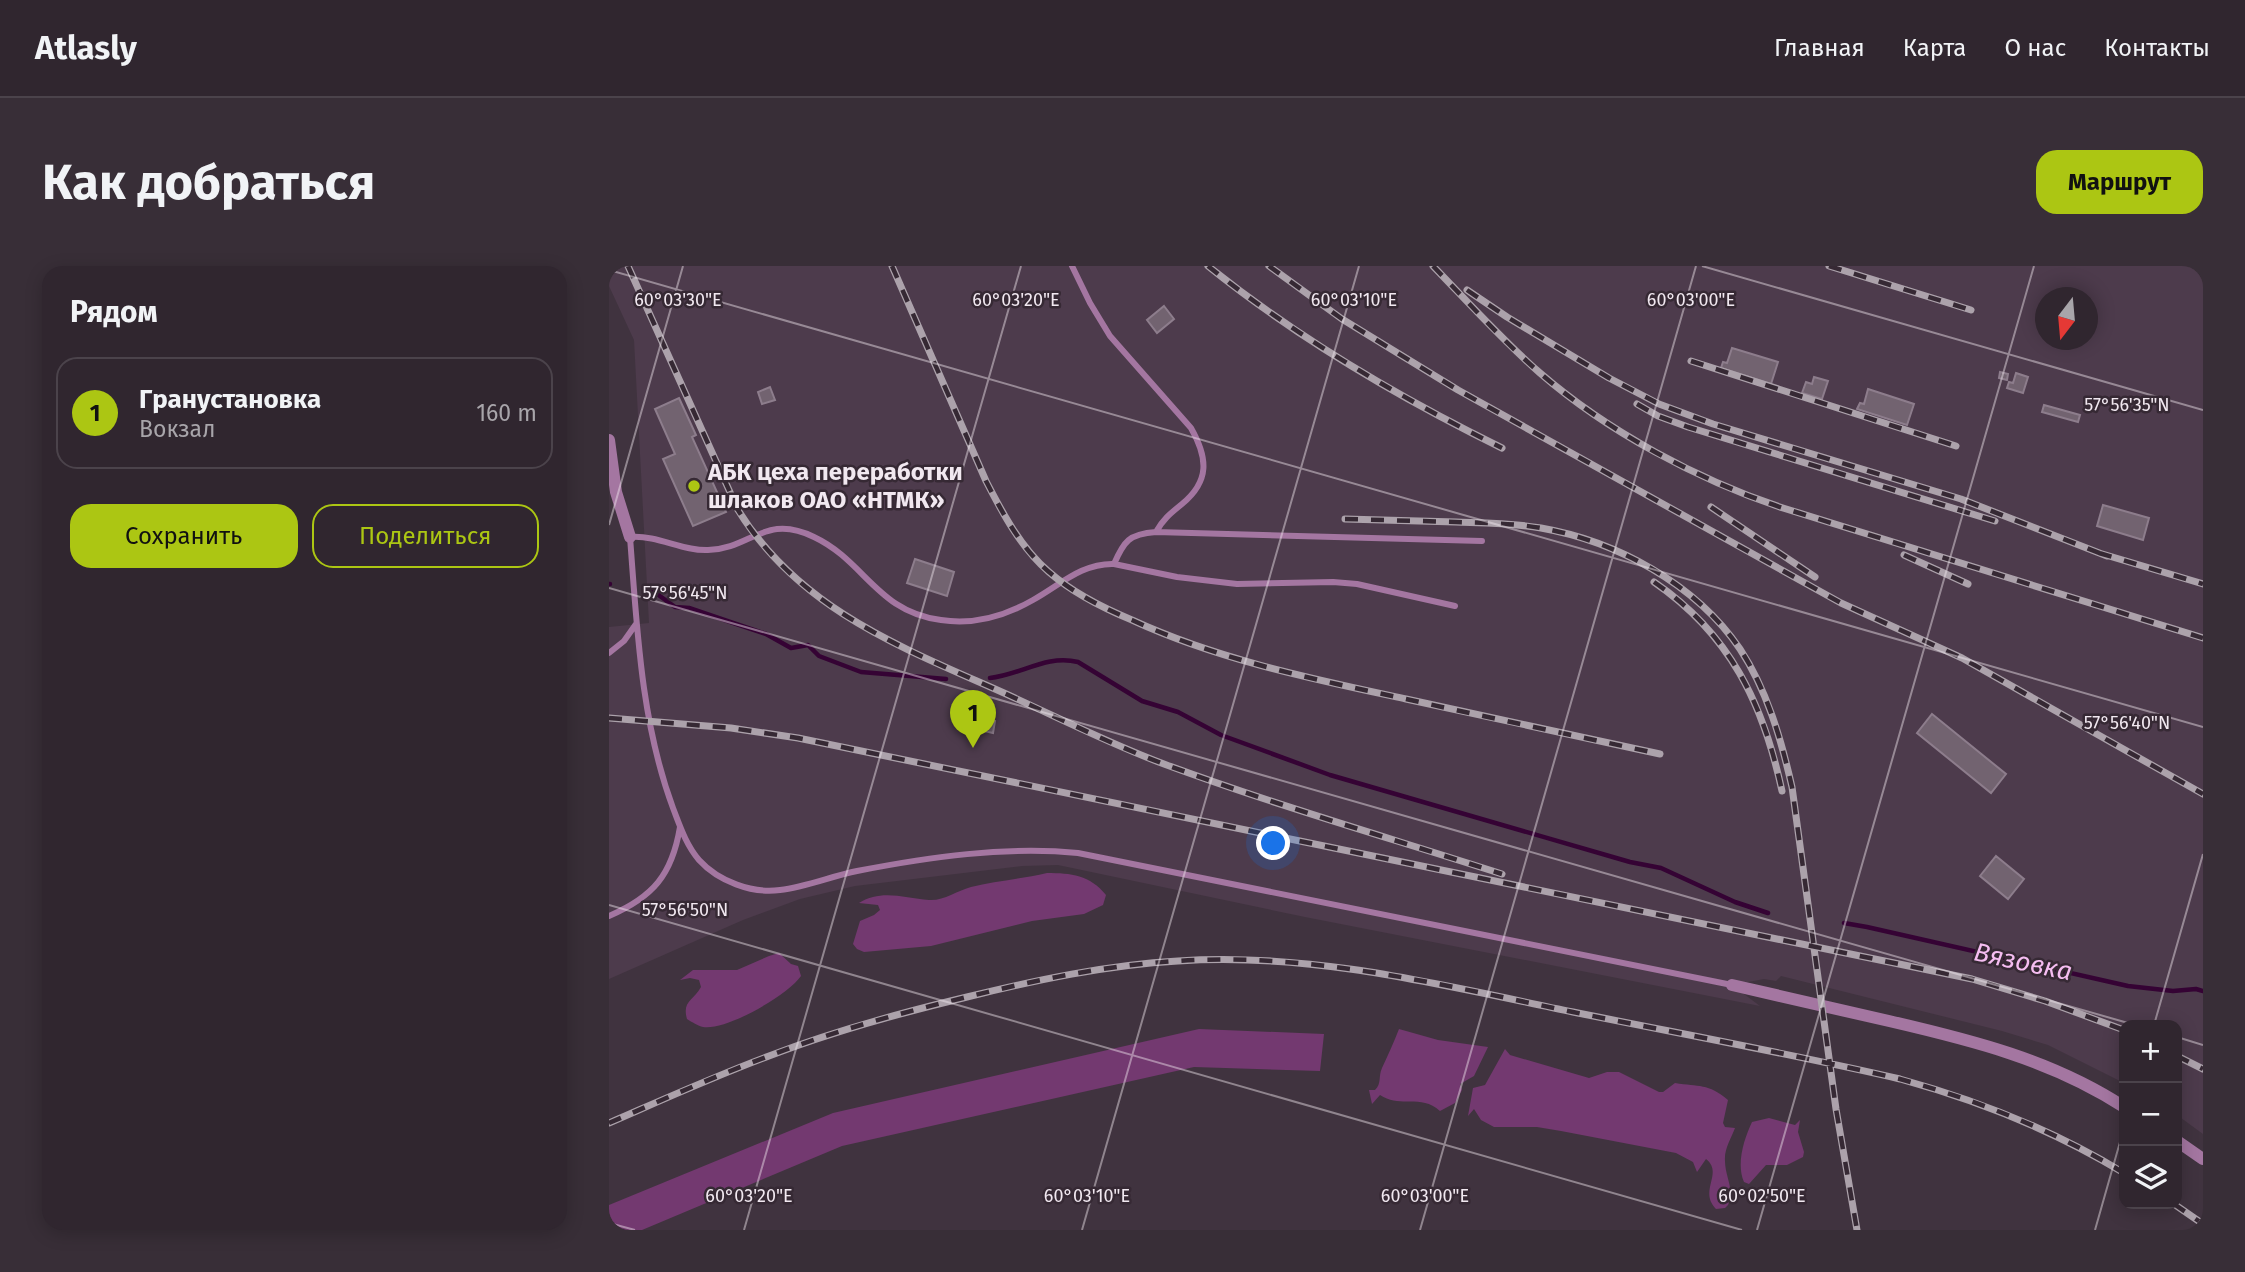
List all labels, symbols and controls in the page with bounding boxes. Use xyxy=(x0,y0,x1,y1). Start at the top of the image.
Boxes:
text: Atlasly xyxy=(35,28,137,68)
text: Главная xyxy=(1774,34,1865,62)
text: Карта xyxy=(1903,34,1966,62)
text: О нас xyxy=(2004,34,2066,62)
text: Контакты xyxy=(2104,34,2210,62)
button: Маршрут xyxy=(2036,150,2203,214)
text: Как добраться xyxy=(42,153,375,212)
north arrow xyxy=(2035,287,2098,350)
text: 60°03'30"E xyxy=(634,289,722,311)
text: 60°03'20"E xyxy=(972,289,1060,311)
text: 60°03'10"E xyxy=(1311,289,1397,311)
text: 60°03'00"E xyxy=(1647,289,1735,311)
text: Рядом xyxy=(70,294,158,330)
text: Гранустановка xyxy=(139,384,321,415)
text: 57°56'35"N xyxy=(2084,394,2170,416)
text: 1 xyxy=(90,399,100,427)
text: 160 m xyxy=(476,399,537,427)
text: Вокзал xyxy=(139,415,215,443)
place label: АБК цеха переработки шлаков ОАО «НТМК» xyxy=(707,458,963,514)
marker: АБК цеха переработки шлаков ОАО «НТМК» xyxy=(686,478,702,494)
button: Сохранить xyxy=(70,504,298,568)
button: Поделиться xyxy=(312,504,539,568)
text: 57°56'45"N xyxy=(643,582,728,604)
pin: 1 xyxy=(950,690,996,748)
text: 57°56'40"N xyxy=(2084,712,2170,734)
your location xyxy=(1256,826,1290,860)
text: 57°56'50"N xyxy=(642,899,728,921)
water label: Вязовка xyxy=(1971,936,2075,988)
map controls xyxy=(2119,1020,2182,1209)
button: + xyxy=(2119,1020,2182,1083)
button: − xyxy=(2119,1083,2182,1146)
button: layers xyxy=(2119,1146,2182,1209)
text: 60°03'20"E xyxy=(705,1185,793,1207)
text: 60°03'10"E xyxy=(1044,1185,1130,1207)
text: 60°03'00"E xyxy=(1381,1185,1469,1207)
text: 60°02'50"E xyxy=(1718,1185,1806,1207)

